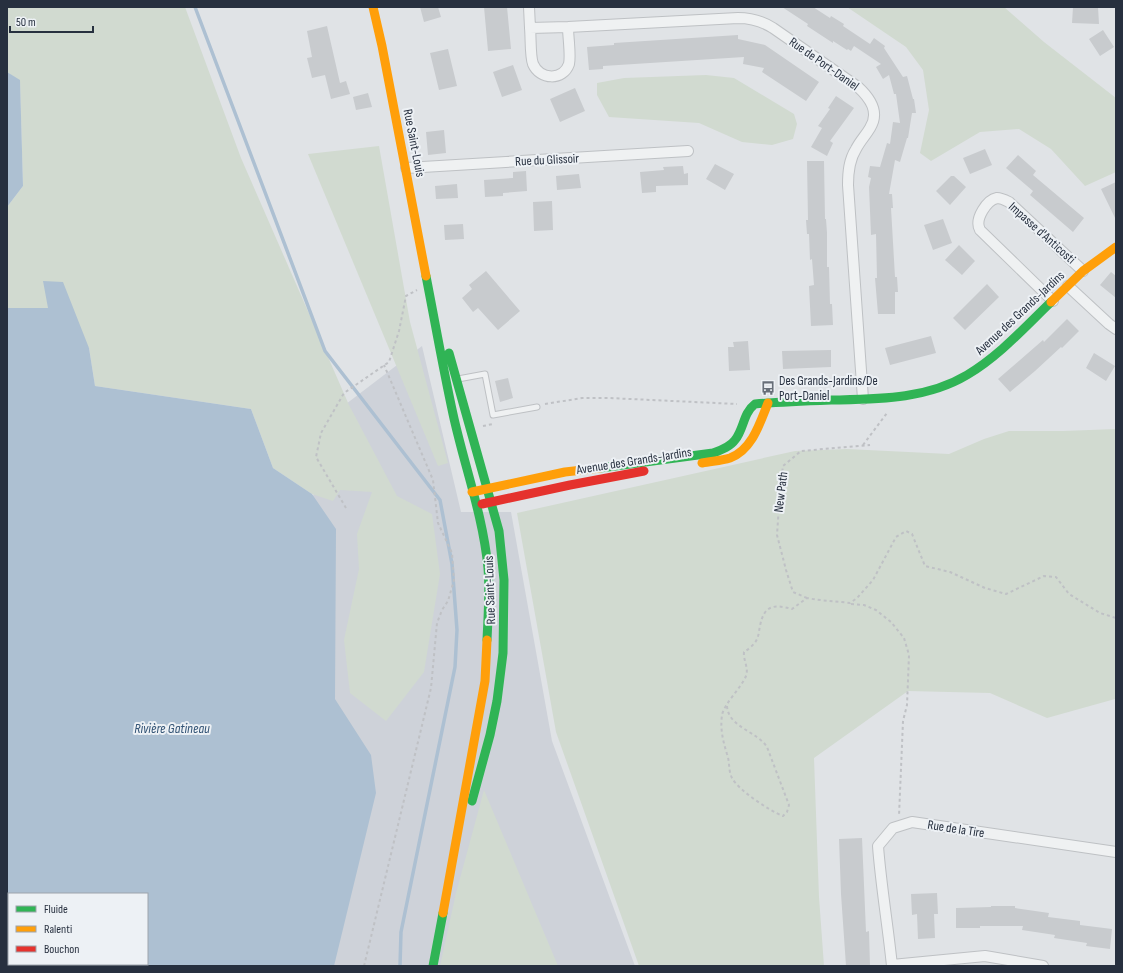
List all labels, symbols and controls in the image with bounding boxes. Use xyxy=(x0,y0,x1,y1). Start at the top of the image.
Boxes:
scale bar xyxy=(10,8,93,34)
text: 50 m xyxy=(16,15,36,30)
street label: Rue de Port-Daniel xyxy=(786,34,862,94)
street label: Rue Saint-Louis xyxy=(400,108,428,179)
street label: Rue du Glissoir xyxy=(515,150,580,170)
street label: Impasse d'Anticosti xyxy=(1005,199,1079,267)
street label: Avenue des Grands-Jardins xyxy=(971,267,1068,359)
place label: Des Grands-Jardins/De Port-Daniel xyxy=(779,373,878,404)
bus stop icon: Des Grands-Jardins/De Port-Daniel xyxy=(760,380,776,396)
street label: Avenue des Grands-Jardins xyxy=(574,444,693,478)
street label: New Path xyxy=(771,471,791,513)
street label: Rue Saint-Louis xyxy=(481,555,499,625)
water label: Rivière Gatineau xyxy=(134,720,210,737)
street label: Rue de la Tire xyxy=(926,817,986,841)
legend xyxy=(8,893,148,965)
text: Fluide xyxy=(44,902,68,917)
text: Ralenti xyxy=(44,922,72,937)
text: Bouchon xyxy=(44,942,79,957)

